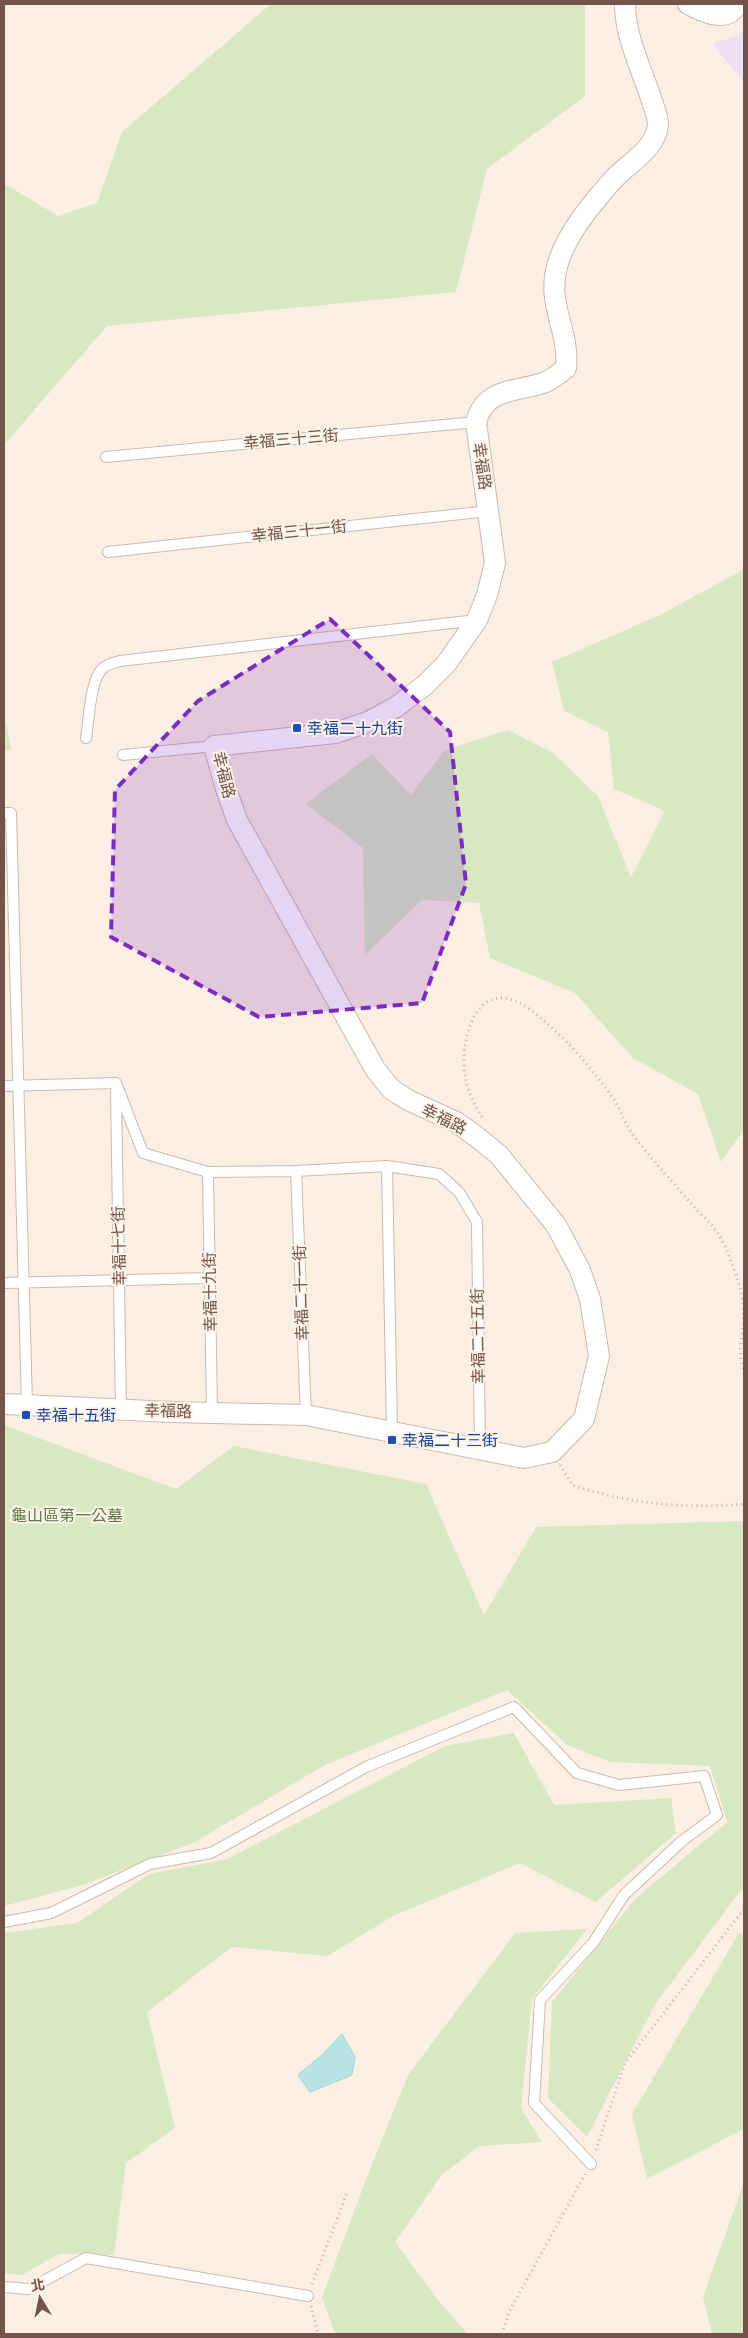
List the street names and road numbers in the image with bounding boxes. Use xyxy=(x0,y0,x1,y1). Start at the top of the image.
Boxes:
street label: 幸福三十三街 xyxy=(242,425,340,453)
street label: 幸福路 xyxy=(469,441,495,491)
street label: 幸福三十一街 xyxy=(250,517,348,545)
street label: 幸福路 xyxy=(209,749,239,801)
street label: 幸福路 xyxy=(418,1100,470,1138)
street label: 幸福十七街 xyxy=(109,1206,129,1286)
street label: 幸福二十一街 xyxy=(290,1245,312,1341)
street label: 幸福十九街 xyxy=(200,1252,220,1332)
street label: 幸福二十五街 xyxy=(468,1288,488,1384)
street label: 幸福路 xyxy=(144,1401,192,1421)

